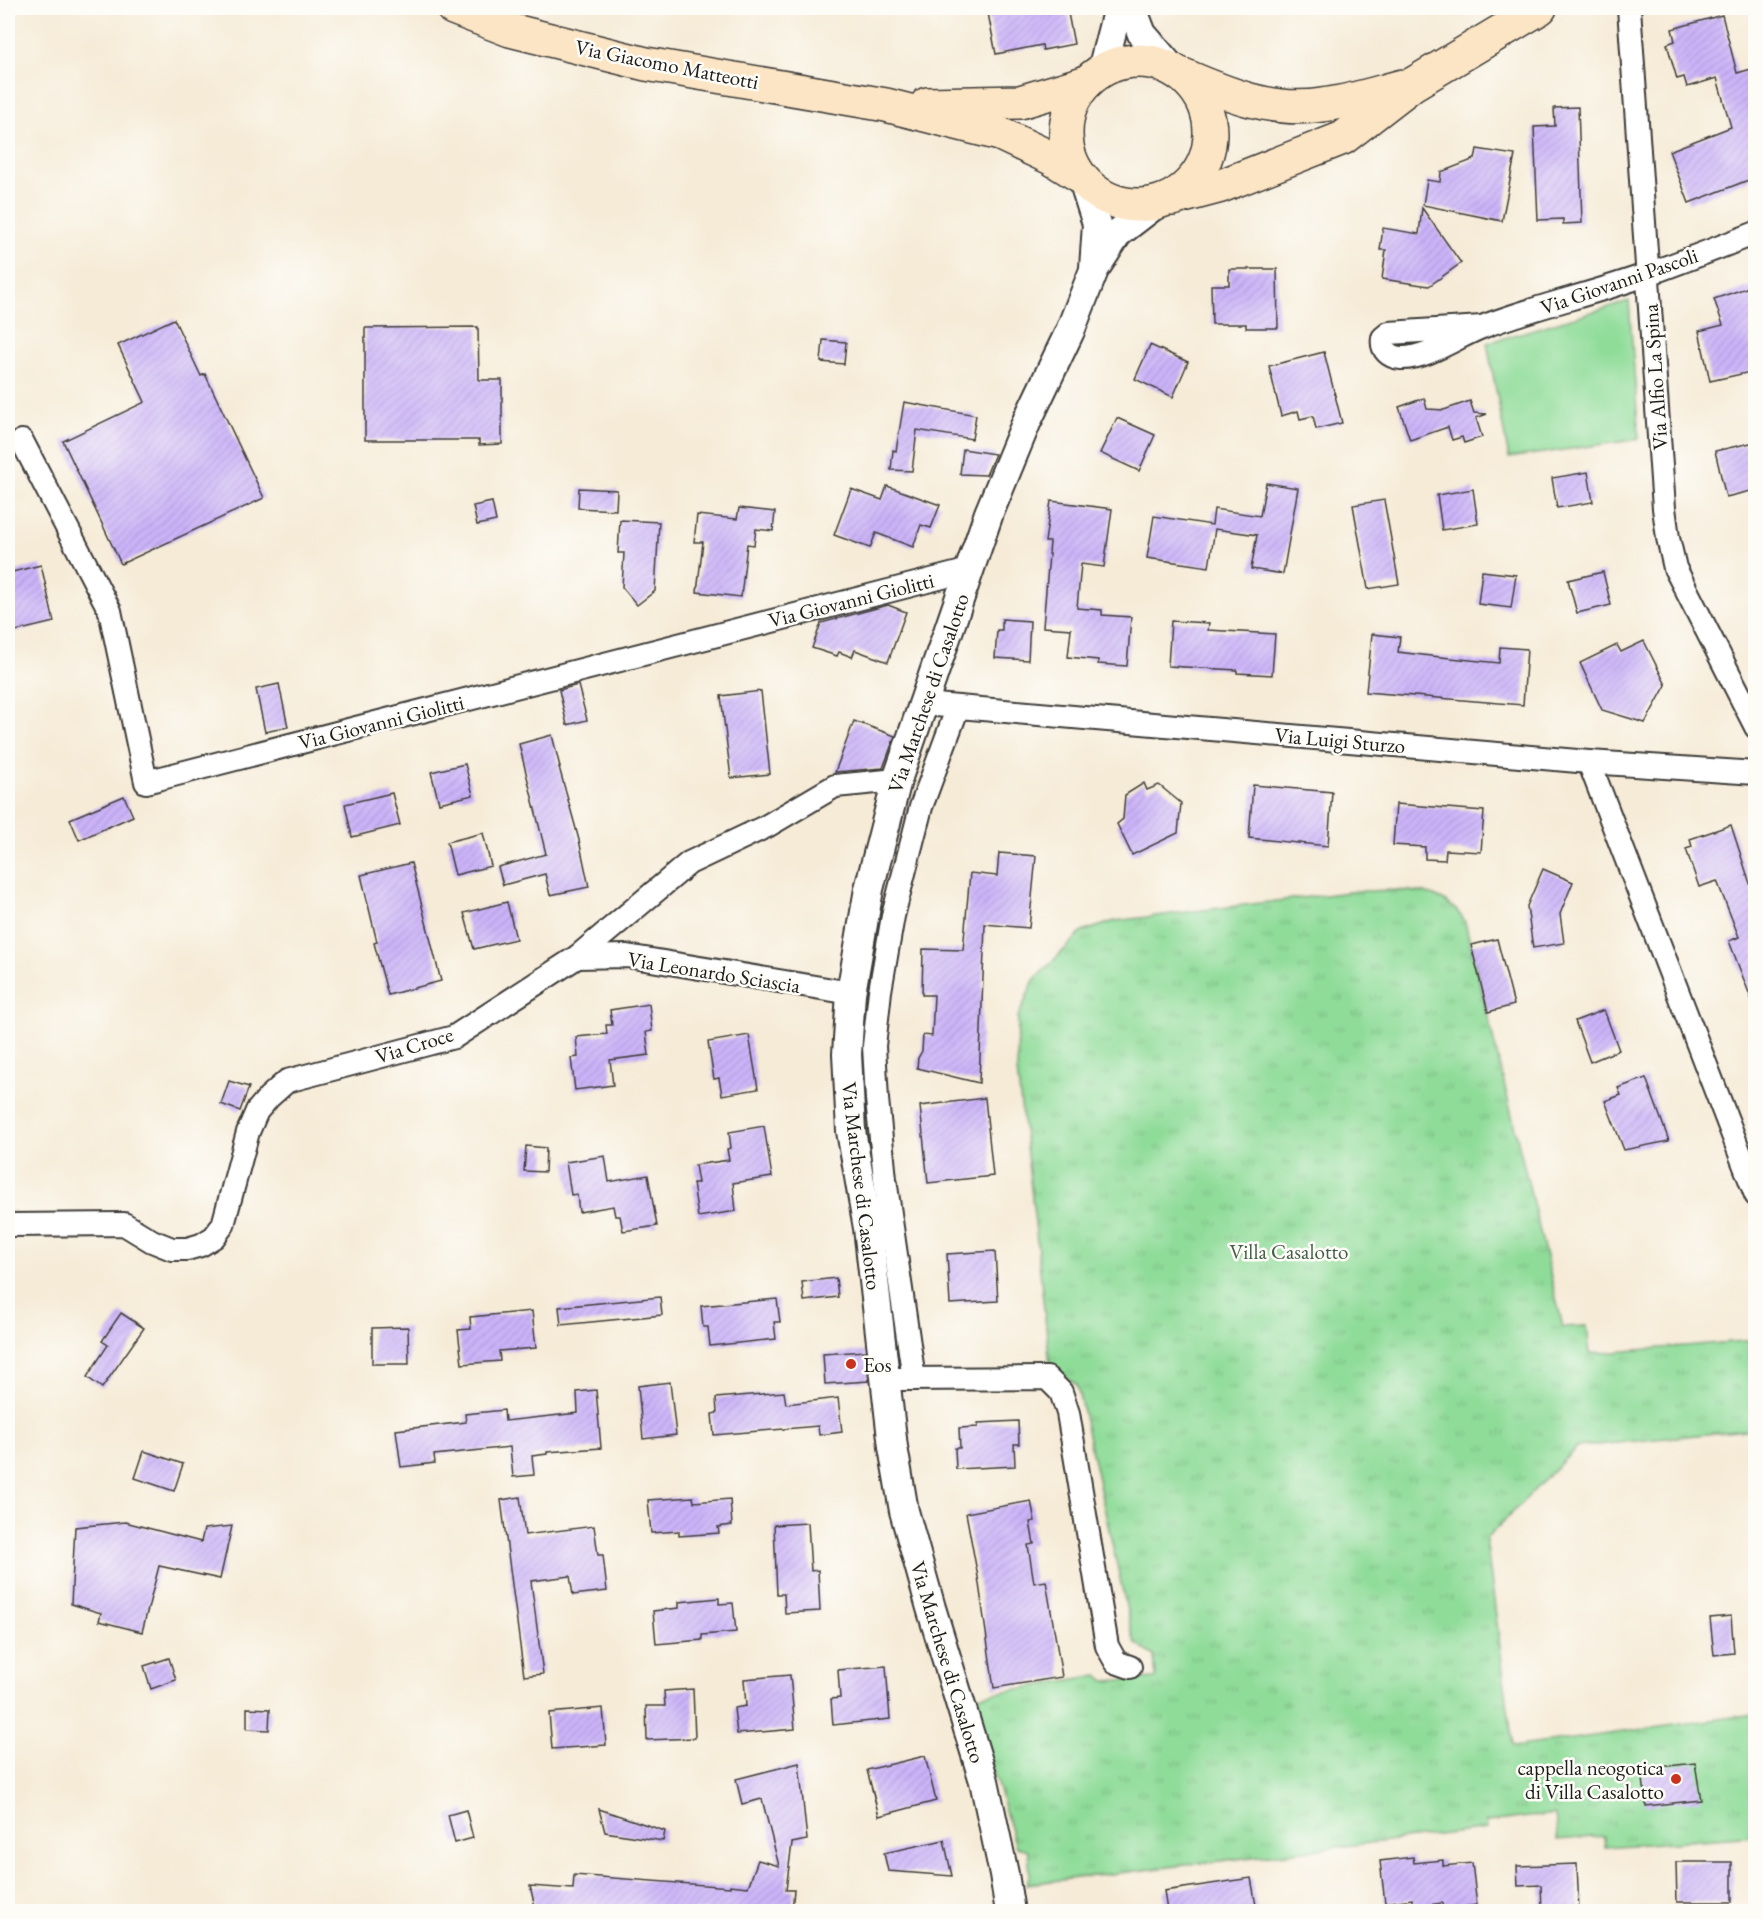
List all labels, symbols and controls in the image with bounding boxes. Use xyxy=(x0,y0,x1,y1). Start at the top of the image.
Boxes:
street label: Via Giacomo Matteotti xyxy=(573,33,761,95)
street label: Via Giovanni Pascoli xyxy=(1537,241,1701,321)
street label: Via Alfio La Spina xyxy=(1636,302,1674,451)
street label: Via Giovanni Giolitti xyxy=(765,566,937,634)
street label: Via Marchese di Casalotto xyxy=(881,590,975,796)
street label: Via Giovanni Giolitti xyxy=(295,688,467,756)
street label: Via Luigi Sturzo xyxy=(1274,721,1406,759)
street label: Via Leonardo Sciascia xyxy=(626,945,803,999)
street label: Via Croce xyxy=(372,1020,456,1070)
street label: Via Marchese di Casalotto xyxy=(836,1080,888,1292)
park label: Villa Casalotto xyxy=(1230,1238,1348,1265)
place label: Eos xyxy=(863,1351,892,1378)
marker: Eos xyxy=(844,1357,858,1371)
street label: Via Marchese di Casalotto xyxy=(904,1558,992,1766)
place label: cappella neogotica di Villa Casalotto xyxy=(1517,1754,1665,1805)
marker: cappella neogotica di Villa Casalotto xyxy=(1669,1772,1683,1786)

